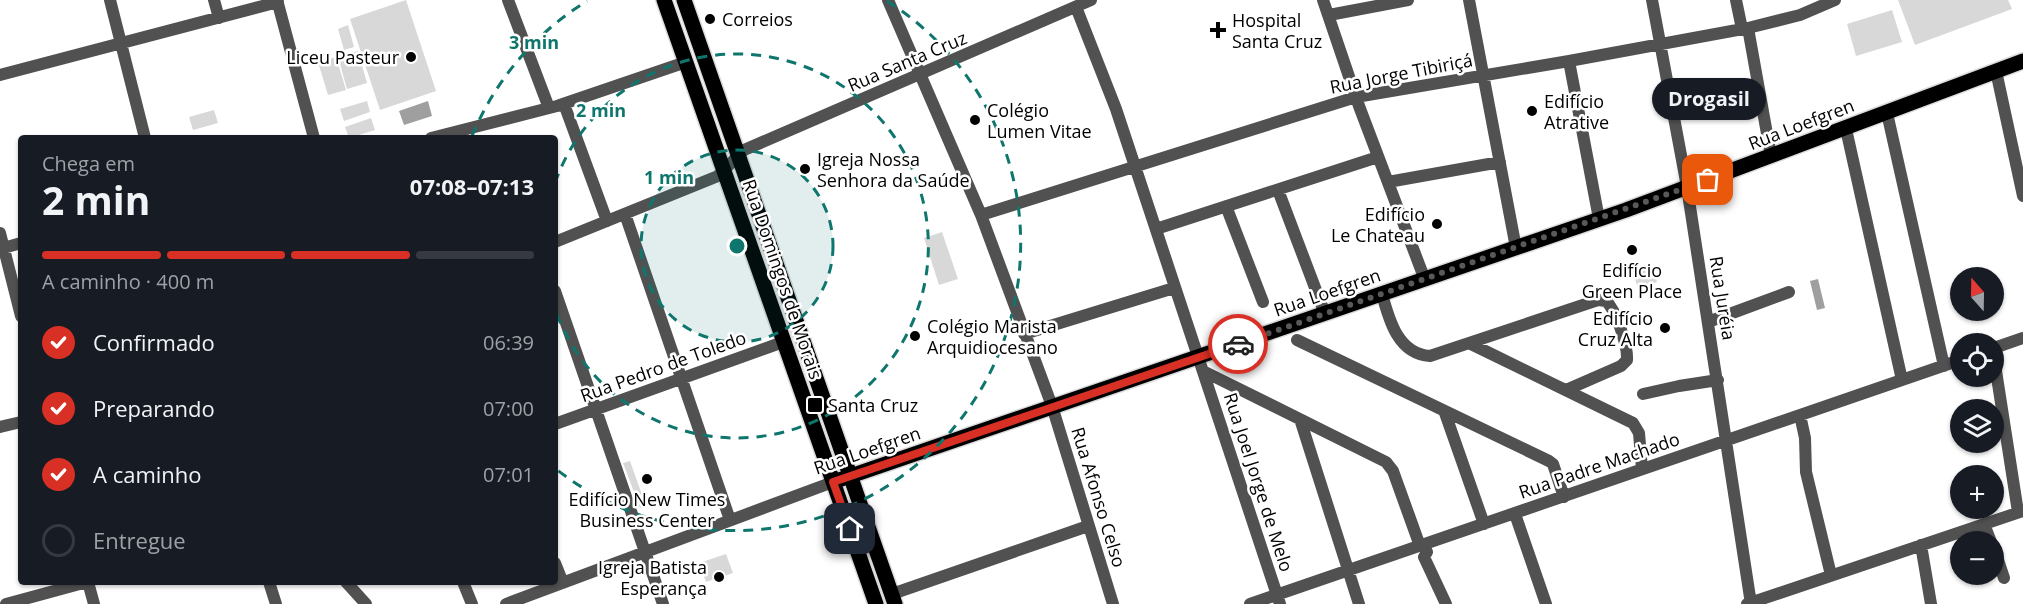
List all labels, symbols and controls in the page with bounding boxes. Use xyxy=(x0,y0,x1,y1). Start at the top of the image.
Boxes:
place label: Correios xyxy=(722,7,793,31)
place label: Hospital Santa Cruz xyxy=(1232,8,1322,53)
marker: Correios xyxy=(703,12,717,26)
marker: Hospital Santa Cruz xyxy=(1209,21,1227,39)
street label: Rua Santa Cruz xyxy=(844,25,970,97)
text: 3 min xyxy=(509,30,559,54)
place label: Liceu Pasteur xyxy=(286,45,400,69)
street label: Rua Jorge Tibiriçá xyxy=(1328,47,1474,99)
marker: Liceu Pasteur xyxy=(404,50,418,64)
callout: Drogasil xyxy=(1651,78,1765,120)
text: Drogasil xyxy=(1668,85,1750,112)
place label: Edifício Atrative xyxy=(1544,89,1609,134)
street label: Rua Loefgren xyxy=(1745,93,1857,155)
text: 2 min xyxy=(576,98,626,122)
place label: Colégio Lumen Vitae xyxy=(987,98,1092,143)
marker: Edifício Atrative xyxy=(1525,104,1539,118)
marker: Colégio Lumen Vitae xyxy=(968,113,982,127)
place label: Igreja Nossa Senhora da Saúde xyxy=(817,147,970,192)
text: Chega em xyxy=(42,150,135,177)
pin xyxy=(1682,154,1733,205)
marker: Igreja Nossa Senhora da Saúde xyxy=(798,162,812,176)
icon: bag xyxy=(1691,163,1724,196)
text: 1 min xyxy=(644,165,694,189)
text: 07:08–07:13 xyxy=(410,171,534,201)
text: 2 min xyxy=(42,173,150,226)
street label: Rua Domingos de Morais xyxy=(737,176,829,382)
place label: Edifício Le Chateau xyxy=(1331,202,1425,247)
marker: Edifício Le Chateau xyxy=(1430,217,1444,231)
centre of rings xyxy=(727,236,747,256)
marker: Edifício Green Place xyxy=(1625,243,1639,257)
street label: Rua Juréia xyxy=(1705,254,1741,342)
place label: Edifício Green Place xyxy=(1582,258,1682,303)
street label: Rua Loefgren xyxy=(1270,263,1384,321)
north arrow xyxy=(1950,267,2004,321)
map controls xyxy=(1950,267,2004,585)
text: A caminho · 400 m xyxy=(42,268,214,295)
place label: Edifício Cruz Alta xyxy=(1578,306,1653,351)
place label: Colégio Marista Arquidiocesano xyxy=(927,314,1058,359)
courier xyxy=(1208,314,1268,374)
marker: Edifício Cruz Alta xyxy=(1658,321,1672,335)
street label: Rua Pedro de Toledo xyxy=(577,325,749,407)
icon: check xyxy=(42,326,75,359)
text: Confirmado xyxy=(93,327,215,357)
icon: car xyxy=(1222,328,1255,361)
text: 06:39 xyxy=(483,329,534,356)
marker: Colégio Marista Arquidiocesano xyxy=(908,329,922,343)
button: locate xyxy=(1950,333,2004,387)
street label: Rua Joel Jorge de Melo xyxy=(1219,389,1299,575)
icon: check xyxy=(42,392,75,425)
text: Preparando xyxy=(93,393,215,423)
place label: Santa Cruz xyxy=(828,393,918,417)
text: 07:00 xyxy=(483,395,534,422)
marker: Santa Cruz xyxy=(806,396,824,414)
button: layers xyxy=(1950,399,2004,453)
street label: Rua Loefgren xyxy=(810,421,924,479)
street label: Rua Afonso Celso xyxy=(1066,424,1132,570)
street label: Rua Padre Machado xyxy=(1515,426,1683,504)
icon: check xyxy=(42,458,75,491)
text: A caminho xyxy=(93,459,202,489)
text: 07:01 xyxy=(483,461,534,488)
button: + xyxy=(1950,465,2004,519)
marker: Edifício New Times Business Center xyxy=(640,472,654,486)
place label: Edifício New Times Business Center xyxy=(569,487,725,532)
pin xyxy=(824,503,875,554)
icon: home xyxy=(833,512,866,545)
text: Entregue xyxy=(93,525,186,555)
button: − xyxy=(1950,531,2004,585)
place label: Igreja Batista Esperança xyxy=(598,555,707,600)
marker: Igreja Batista Esperança xyxy=(712,570,726,584)

